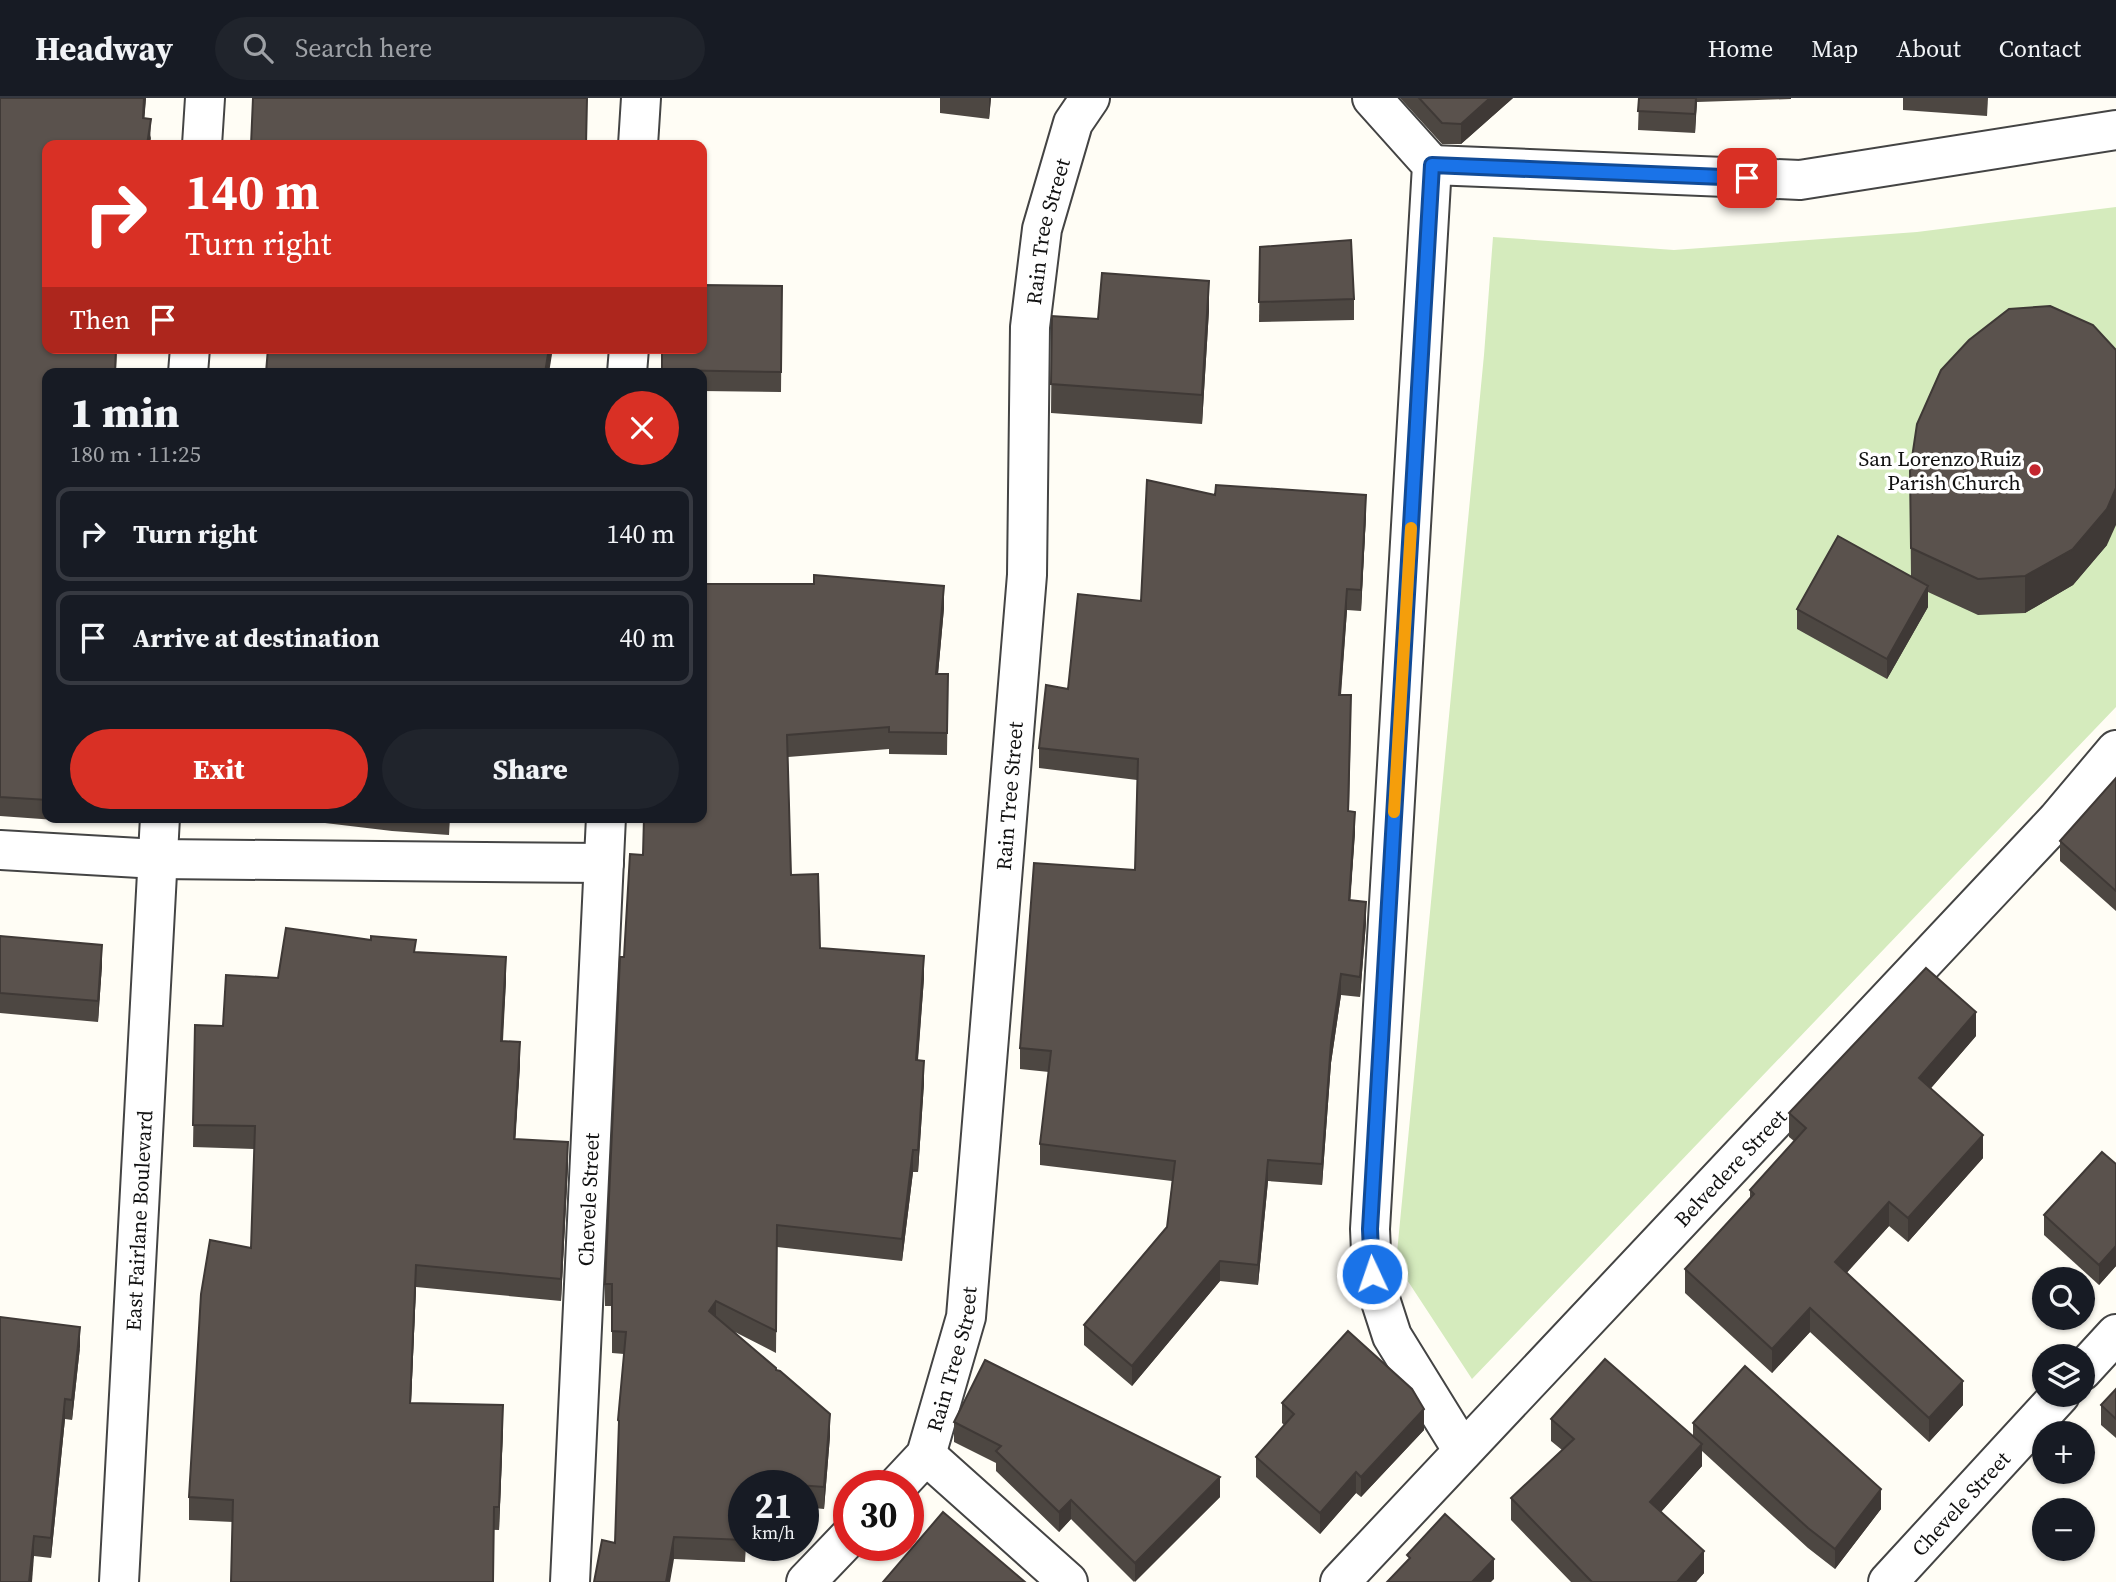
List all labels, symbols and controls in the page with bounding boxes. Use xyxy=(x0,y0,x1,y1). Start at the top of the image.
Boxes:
search box xyxy=(215,17,705,80)
text: Headway xyxy=(35,26,173,71)
icon: search xyxy=(239,29,277,67)
text: Search here xyxy=(295,30,432,66)
text: Home xyxy=(1708,32,1773,65)
text: Map xyxy=(1811,32,1858,65)
text: About xyxy=(1896,32,1961,65)
text: Contact xyxy=(1999,32,2081,65)
pin xyxy=(1717,148,1777,208)
street label: Rain Tree Street xyxy=(1018,154,1077,306)
text: 140 m xyxy=(185,158,320,225)
icon: arrive xyxy=(1728,159,1766,197)
icon: right xyxy=(70,168,161,259)
text: Turn right xyxy=(185,222,331,266)
icon: arrive xyxy=(144,301,182,339)
text: Then xyxy=(70,302,130,338)
text: 1 min xyxy=(70,383,180,441)
button: close xyxy=(605,391,679,465)
text: 180 m · 11:25 xyxy=(70,438,201,470)
place label: San Lorenzo Ruiz Parish Church xyxy=(1858,444,2021,497)
marker: San Lorenzo Ruiz Parish Church xyxy=(2027,462,2043,478)
icon: right xyxy=(74,515,112,553)
text: Turn right xyxy=(133,516,257,552)
text: 140 m xyxy=(607,516,675,552)
icon: arrive xyxy=(74,619,112,657)
text: Arrive at destination xyxy=(133,620,380,656)
text: 40 m xyxy=(620,620,675,656)
street label: Rain Tree Street xyxy=(988,720,1029,871)
button: Exit xyxy=(70,729,368,809)
button: Share xyxy=(382,729,679,809)
street label: Belvedere Street xyxy=(1667,1102,1793,1233)
street label: East Fairlane Boulevard xyxy=(118,1109,159,1332)
street label: Chevele Street xyxy=(570,1132,606,1267)
position arrow xyxy=(1335,1237,1409,1311)
map controls xyxy=(2032,1267,2095,1561)
button: search xyxy=(2032,1267,2095,1330)
street label: Rain Tree Street xyxy=(919,1285,983,1435)
button: layers xyxy=(2032,1344,2095,1407)
button: + xyxy=(2032,1421,2095,1484)
street label: Chevele Street xyxy=(1905,1444,2016,1562)
speed limit sign: 30 xyxy=(833,1470,924,1561)
text: 21 xyxy=(755,1482,792,1530)
button: − xyxy=(2032,1498,2095,1561)
text: km/h xyxy=(752,1520,795,1545)

